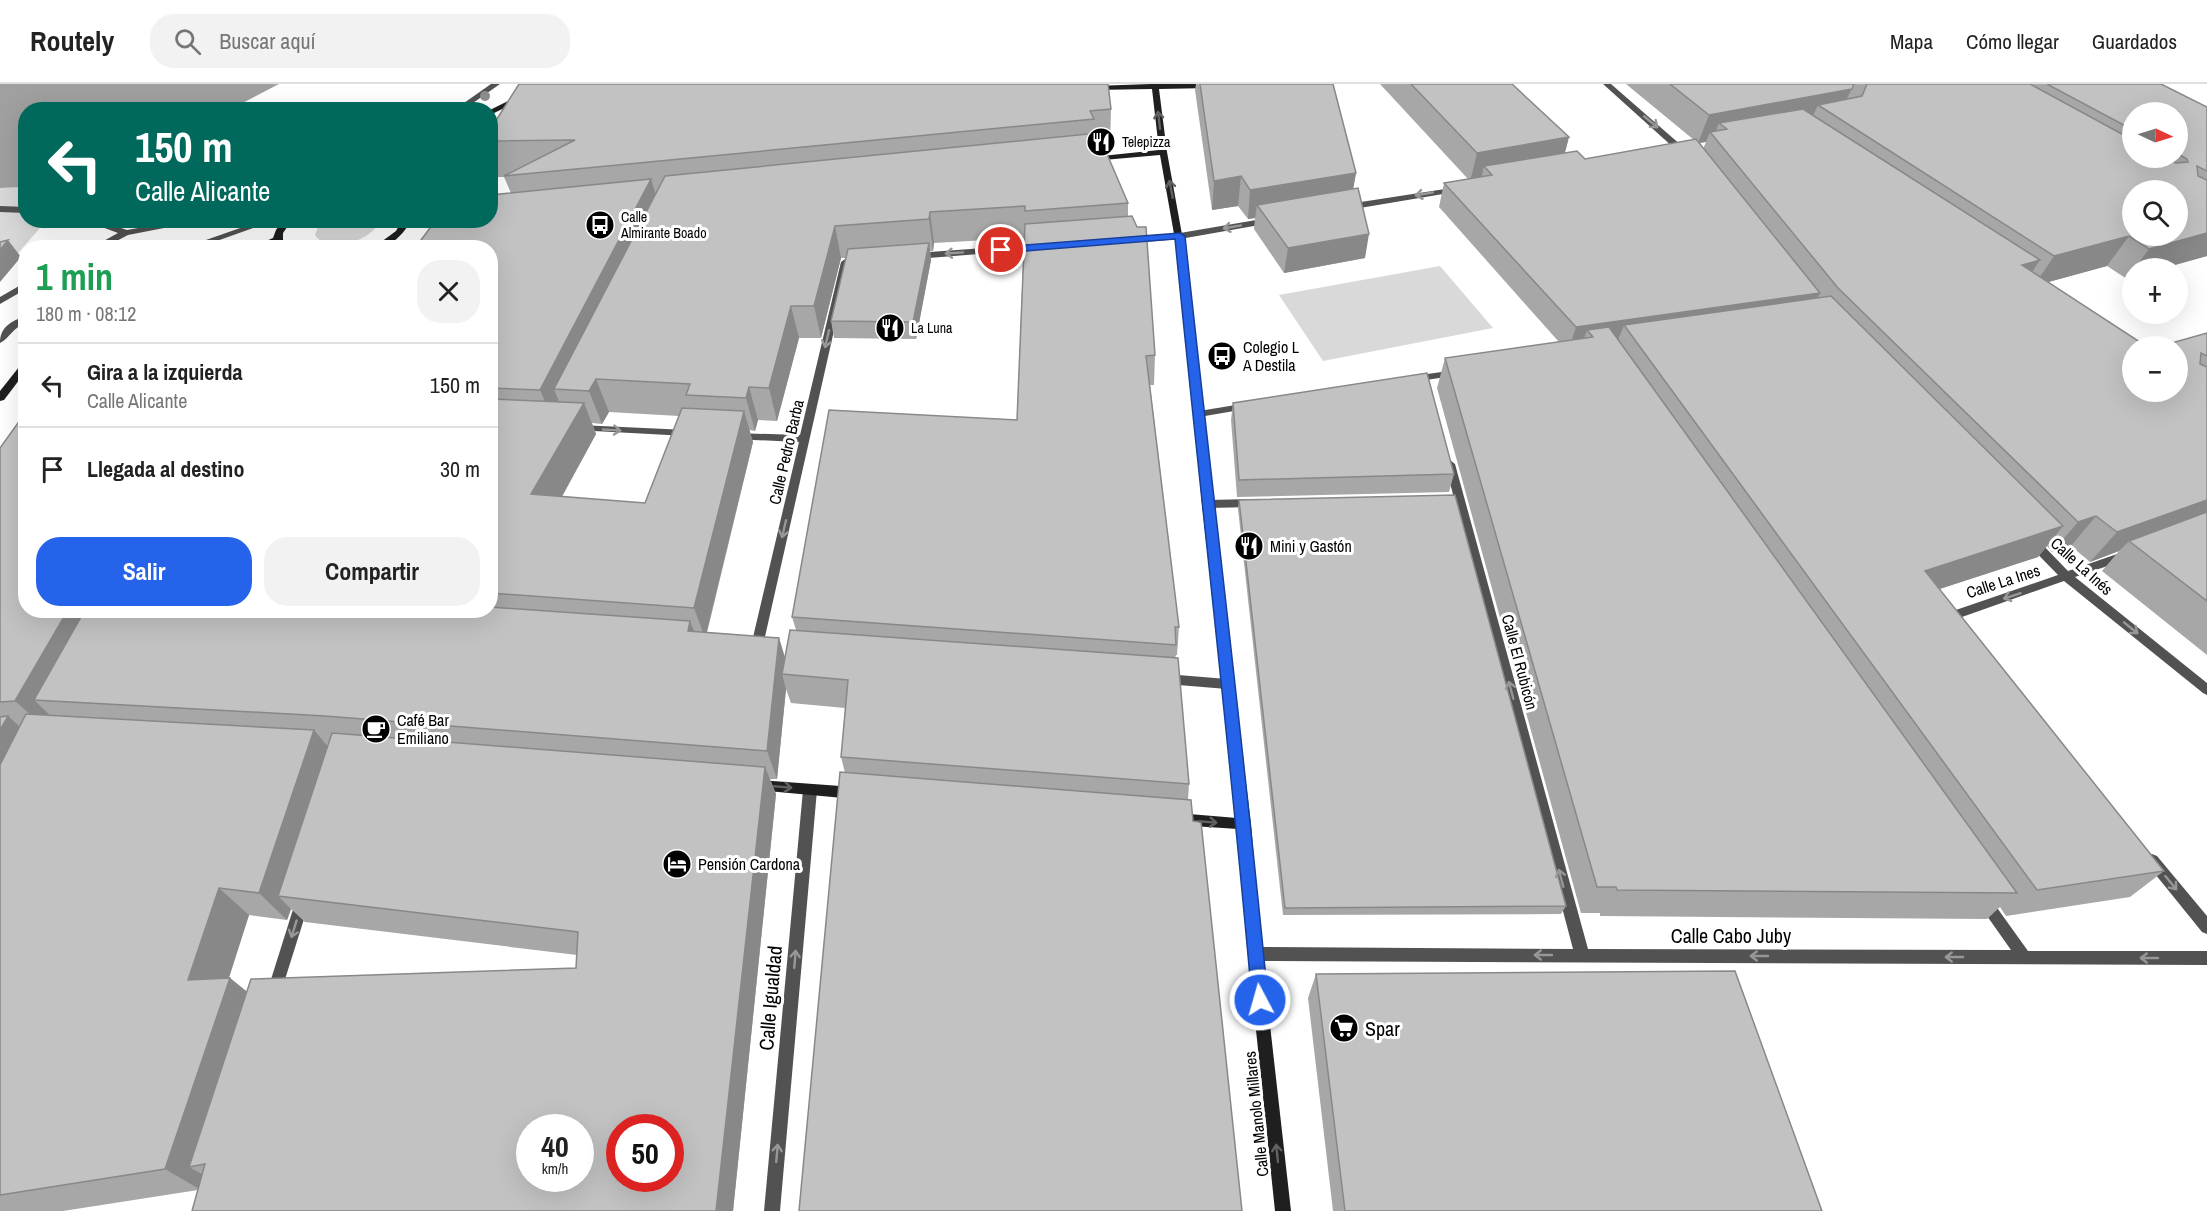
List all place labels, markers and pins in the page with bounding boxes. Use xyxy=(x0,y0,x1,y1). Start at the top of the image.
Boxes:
restaurant icon: Telepizza xyxy=(1085,126,1117,158)
place label: Telepizza xyxy=(1122,133,1171,151)
place label: Calle Almirante Boado xyxy=(620,208,707,242)
bus stop icon: Calle Almirante Boado xyxy=(584,209,616,241)
pin xyxy=(975,224,1026,275)
restaurant icon: La Luna xyxy=(874,312,906,344)
place label: La Luna xyxy=(911,319,953,337)
place label: Colegio L A Destila xyxy=(1242,336,1300,376)
bus stop icon: Colegio L A Destila xyxy=(1206,340,1238,372)
restaurant icon: Mini y Gastón xyxy=(1233,530,1265,562)
place label: Mini y Gastón xyxy=(1270,535,1352,557)
place label: Café Bar Emiliano xyxy=(397,709,449,749)
cafe icon: Café Bar Emiliano xyxy=(360,713,392,745)
hotel icon: Pensión Cardona xyxy=(661,848,693,880)
place label: Pensión Cardona xyxy=(698,853,801,875)
supermarket icon: Spar xyxy=(1328,1012,1360,1044)
place label: Spar xyxy=(1365,1015,1400,1042)

